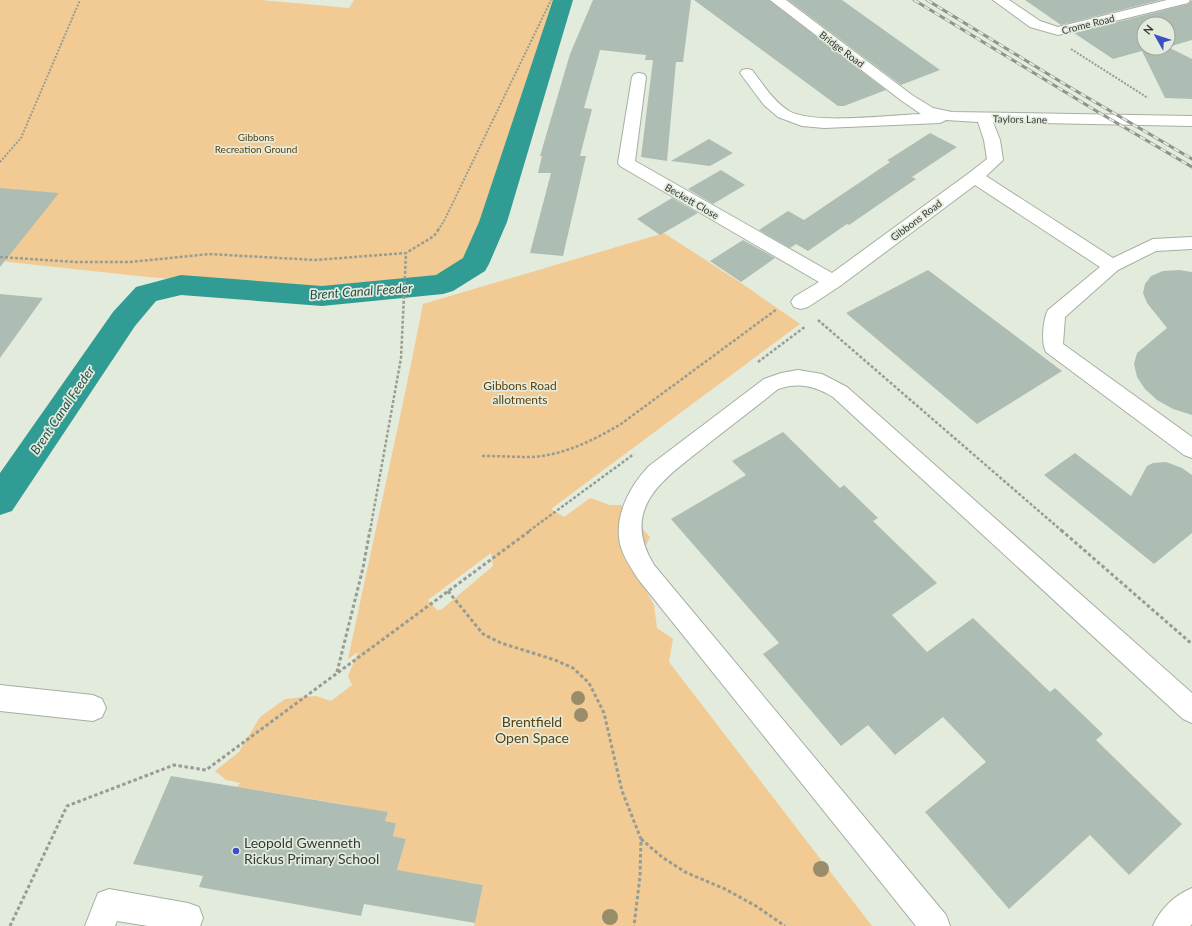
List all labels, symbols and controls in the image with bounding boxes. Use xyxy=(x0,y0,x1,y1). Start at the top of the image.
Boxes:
street label: Crome Road xyxy=(1060,12,1116,36)
north arrow xyxy=(1136,16,1176,56)
text: N xyxy=(1140,22,1156,37)
street label: Bridge Road xyxy=(817,28,867,70)
street label: Taylors Lane xyxy=(993,113,1047,125)
park label: Gibbons Recreation Ground xyxy=(215,131,297,155)
street label: Beckett Close xyxy=(663,181,721,221)
street label: Gibbons Road xyxy=(888,197,944,243)
water label: Brent Canal Feeder xyxy=(309,279,413,303)
water label: Brent Canal Feeder xyxy=(27,362,98,457)
park label: Gibbons Road allotments xyxy=(483,378,557,407)
park label: Brentfield Open Space xyxy=(495,713,569,746)
place label: Leopold Gwenneth Rickus Primary School xyxy=(244,834,379,867)
marker: Leopold Gwenneth Rickus Primary School xyxy=(231,846,241,856)

